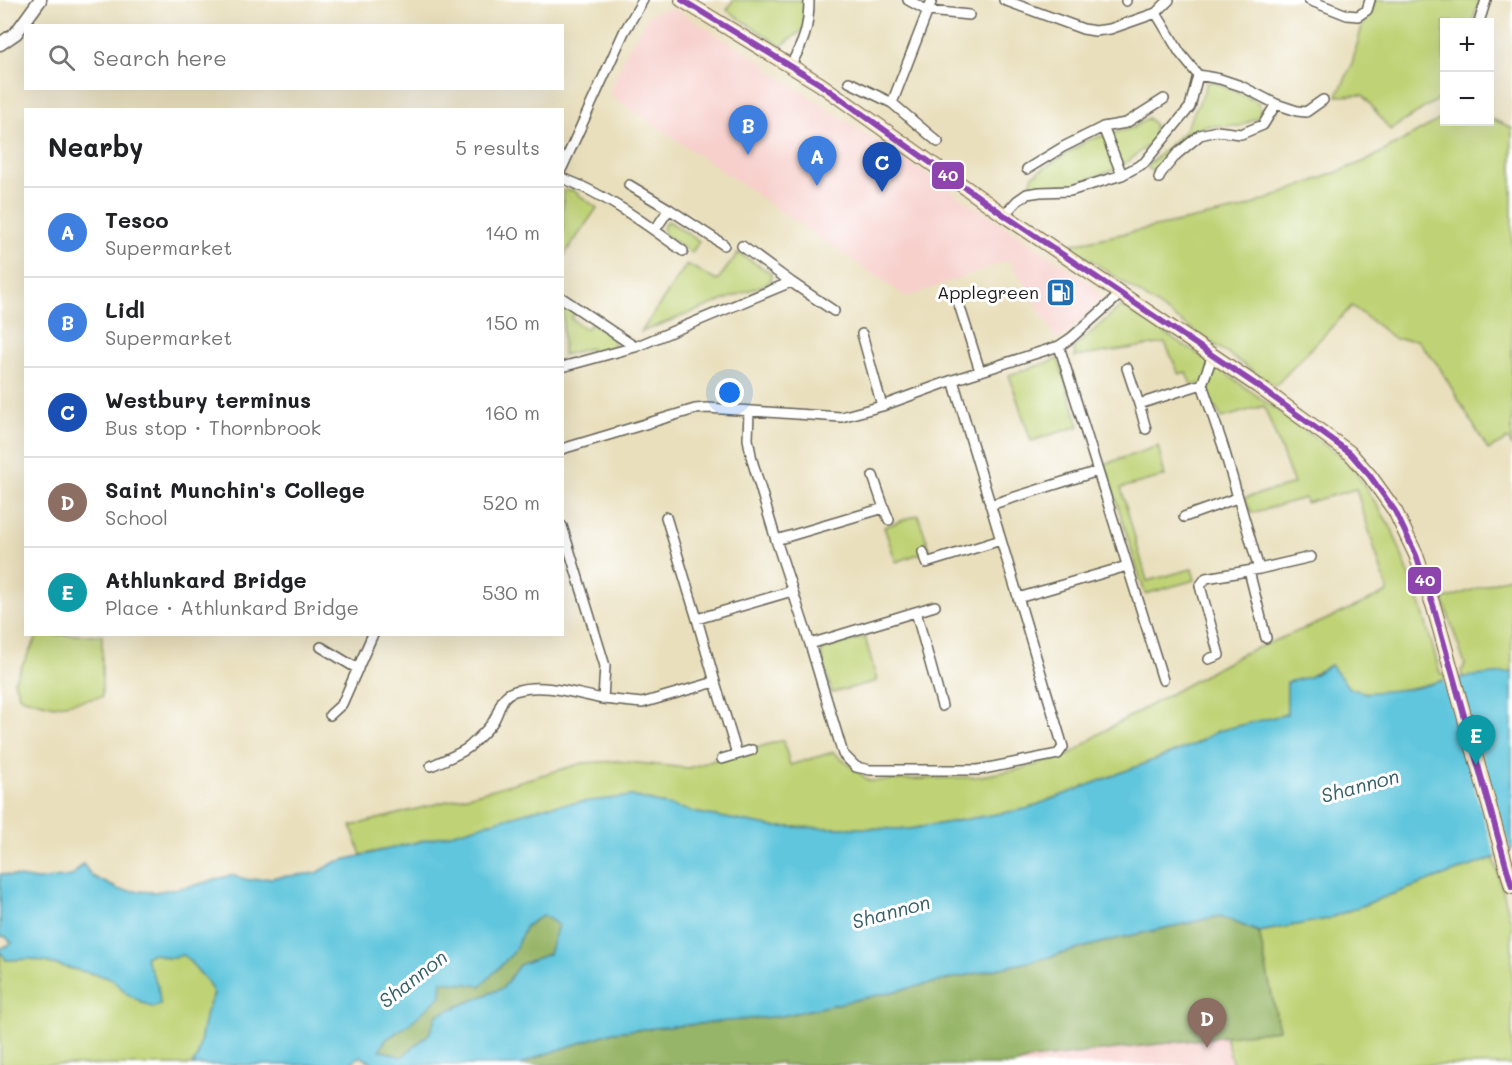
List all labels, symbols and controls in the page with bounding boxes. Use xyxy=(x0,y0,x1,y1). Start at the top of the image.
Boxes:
map controls xyxy=(1440,18,1494,126)
button: + xyxy=(1440,18,1494,72)
search box xyxy=(24,24,564,90)
icon: search xyxy=(45,41,78,74)
text: Search here xyxy=(93,43,227,72)
button: − xyxy=(1440,72,1494,126)
pin: B xyxy=(728,106,768,155)
text: Nearby xyxy=(48,130,143,164)
text: 5 results xyxy=(455,134,540,160)
pin: A xyxy=(798,136,836,186)
pin: C xyxy=(862,142,902,192)
line badge: 40 xyxy=(931,161,965,190)
text: 40 xyxy=(938,164,958,185)
text: Tesco xyxy=(105,205,169,234)
text: A xyxy=(61,219,74,245)
text: 140 m xyxy=(485,219,540,245)
text: Supermarket xyxy=(105,234,232,260)
fuel station icon: Applegreen xyxy=(1044,277,1076,309)
place label: Applegreen xyxy=(937,280,1039,304)
text: Lidl xyxy=(105,295,145,324)
text: B xyxy=(61,309,74,335)
text: 150 m xyxy=(485,309,540,335)
text: Supermarket xyxy=(105,324,232,350)
your location xyxy=(715,378,744,407)
text: Westbury terminus xyxy=(105,385,311,414)
text: C xyxy=(60,399,75,425)
text: 160 m xyxy=(484,399,540,425)
text: Bus stop · Thornbrook xyxy=(105,414,321,440)
text: Saint Munchin's College xyxy=(105,475,365,504)
text: D xyxy=(60,489,75,515)
text: 520 m xyxy=(483,489,540,515)
text: School xyxy=(105,504,168,530)
text: Athlunkard Bridge xyxy=(105,565,307,594)
line badge: 40 xyxy=(1407,566,1442,595)
text: 40 xyxy=(1415,569,1435,590)
text: E xyxy=(61,579,74,605)
text: 530 m xyxy=(482,579,540,605)
text: Place · Athlunkard Bridge xyxy=(105,594,359,620)
pin: E xyxy=(1456,716,1496,765)
water label: Shannon xyxy=(1318,762,1402,808)
water label: Shannon xyxy=(849,888,933,934)
water label: Shannon xyxy=(373,943,452,1013)
pin: D xyxy=(1188,998,1226,1048)

